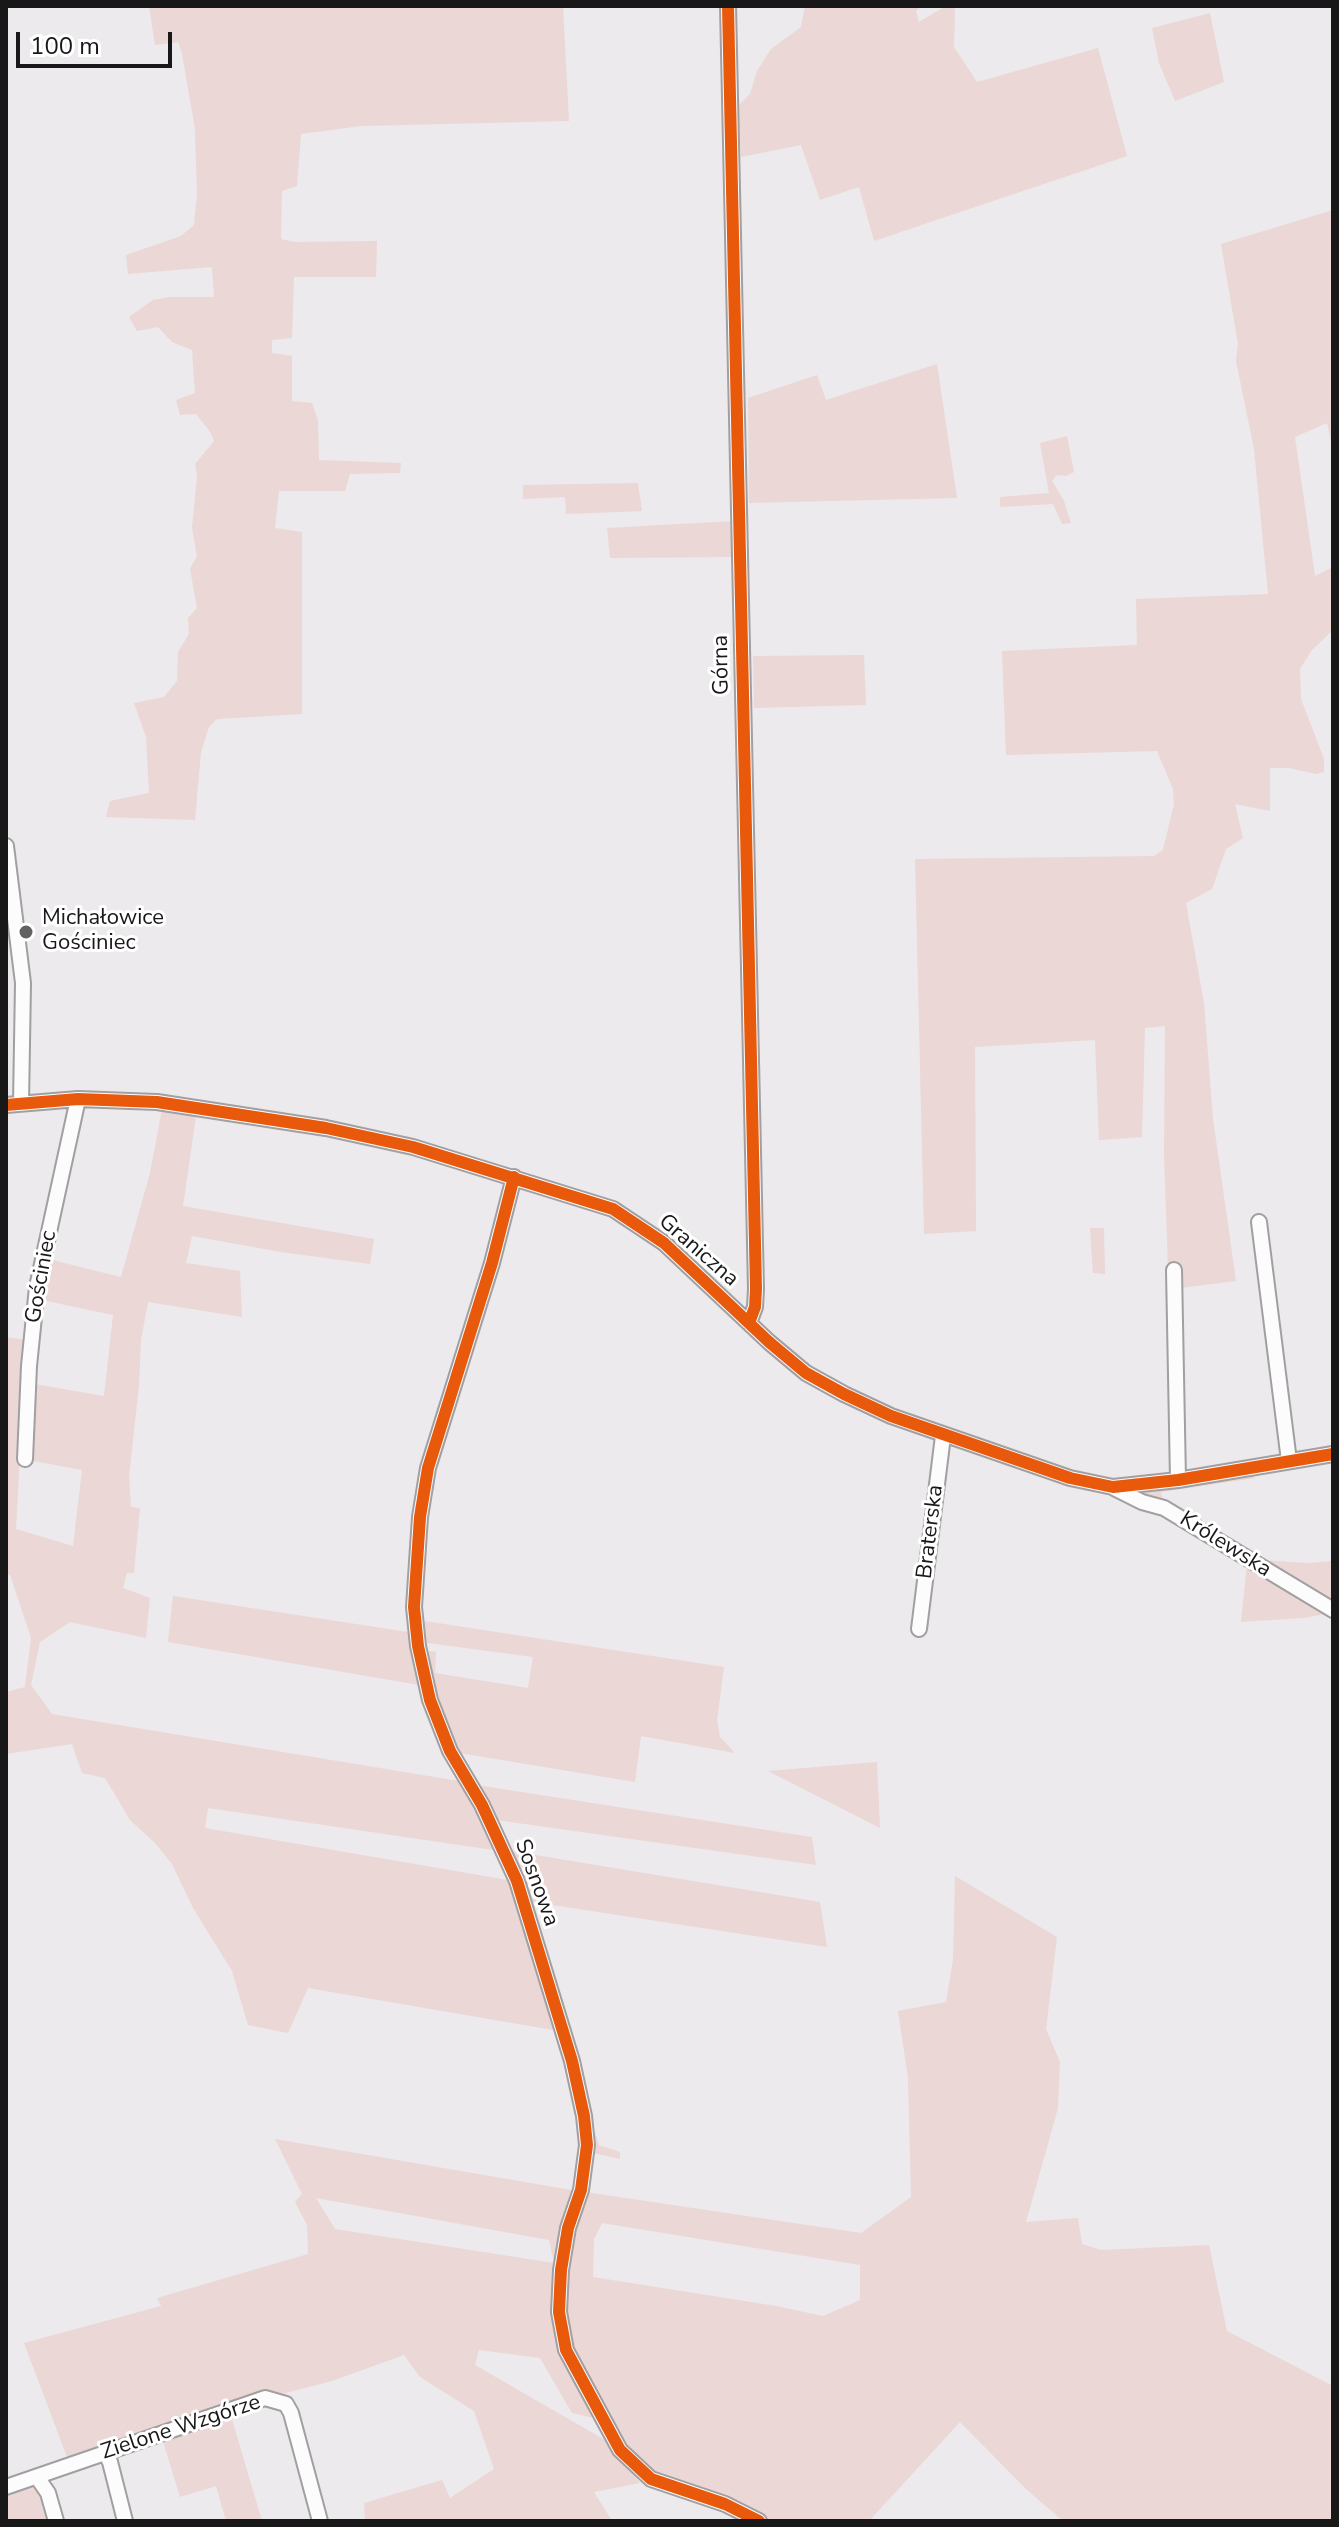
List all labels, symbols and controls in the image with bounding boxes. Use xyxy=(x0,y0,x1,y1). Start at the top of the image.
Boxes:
scale bar xyxy=(20,16,176,66)
text: 100 m xyxy=(30,30,100,62)
street label: Górna xyxy=(708,635,736,695)
place label: Michałowice Gościniec xyxy=(42,906,164,958)
marker: Michałowice Gościniec xyxy=(17,923,35,941)
street label: Graniczna xyxy=(653,1209,743,1293)
street label: Gościniec xyxy=(21,1229,63,1325)
street label: Braterska xyxy=(912,1483,950,1581)
street label: Królewska xyxy=(1174,1506,1276,1584)
street label: Sosnowa xyxy=(508,1836,564,1930)
street label: Zielone Wzgórze xyxy=(98,2390,264,2466)

